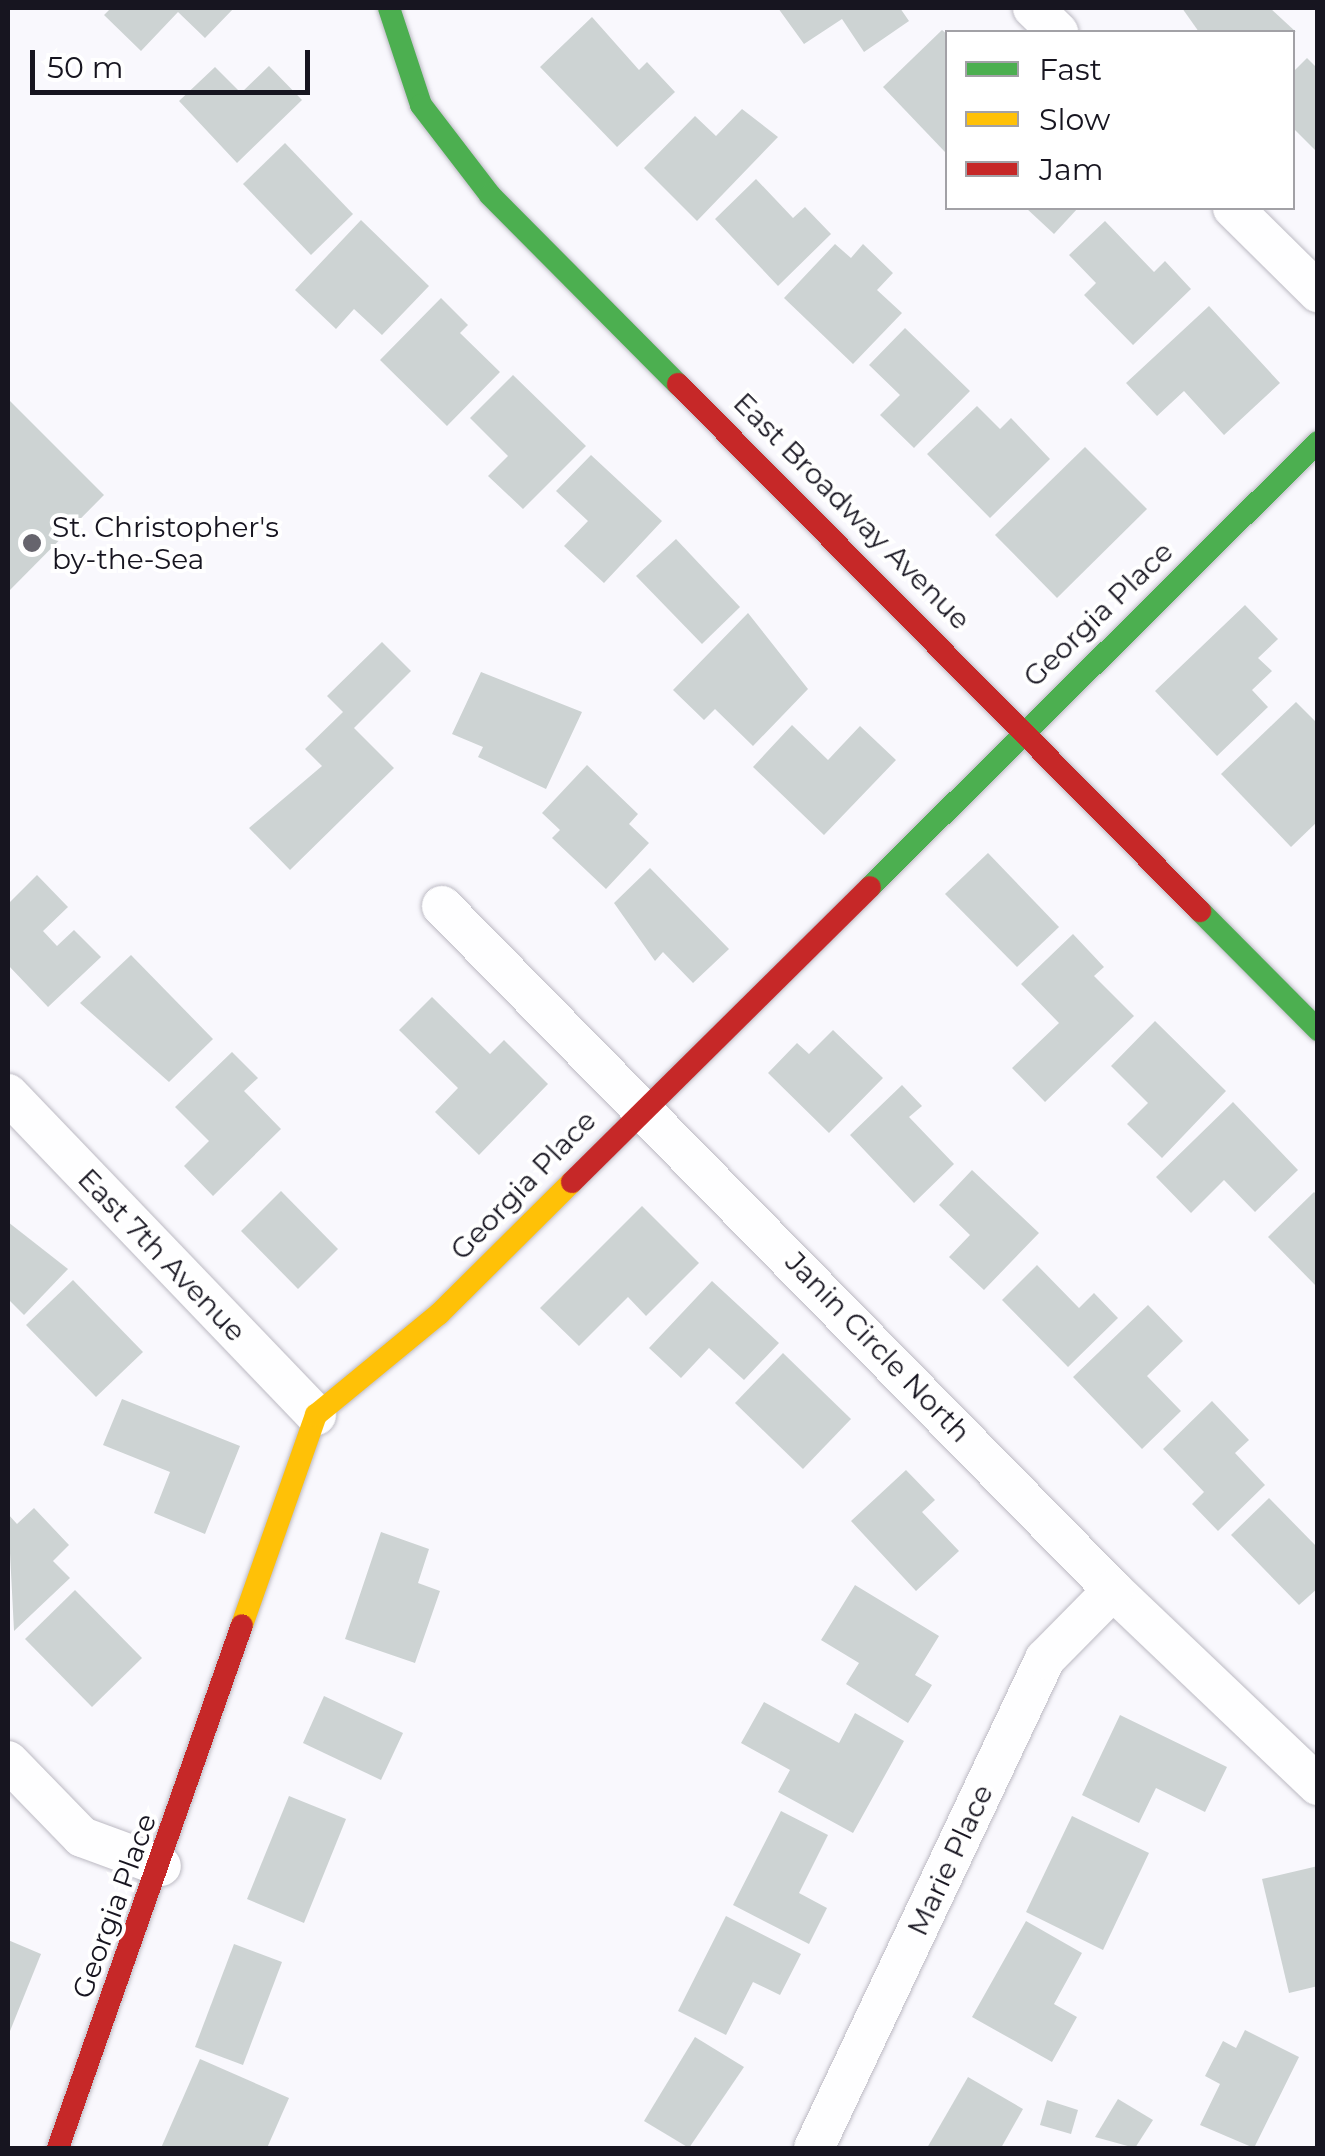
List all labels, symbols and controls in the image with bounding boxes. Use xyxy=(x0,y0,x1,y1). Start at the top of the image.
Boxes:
scale bar xyxy=(35,30,315,92)
legend xyxy=(945,30,1295,210)
text: 50 m xyxy=(47,49,124,86)
text: Fast xyxy=(1039,51,1102,88)
text: Slow xyxy=(1039,101,1110,138)
text: Jam xyxy=(1039,151,1104,188)
street label: East Broadway Avenue xyxy=(727,386,977,636)
place label: St. Christopher's by-the-Sea xyxy=(52,510,279,576)
marker: St. Christopher's by-the-Sea xyxy=(21,532,43,554)
street label: Georgia Place xyxy=(1017,534,1179,694)
street label: Georgia Place xyxy=(443,1104,603,1266)
street label: East 7th Avenue xyxy=(71,1162,253,1348)
street label: Janin Circle North xyxy=(779,1245,977,1449)
street label: Marie Place xyxy=(900,1779,1000,1941)
street label: Georgia Place xyxy=(65,1809,163,2003)

